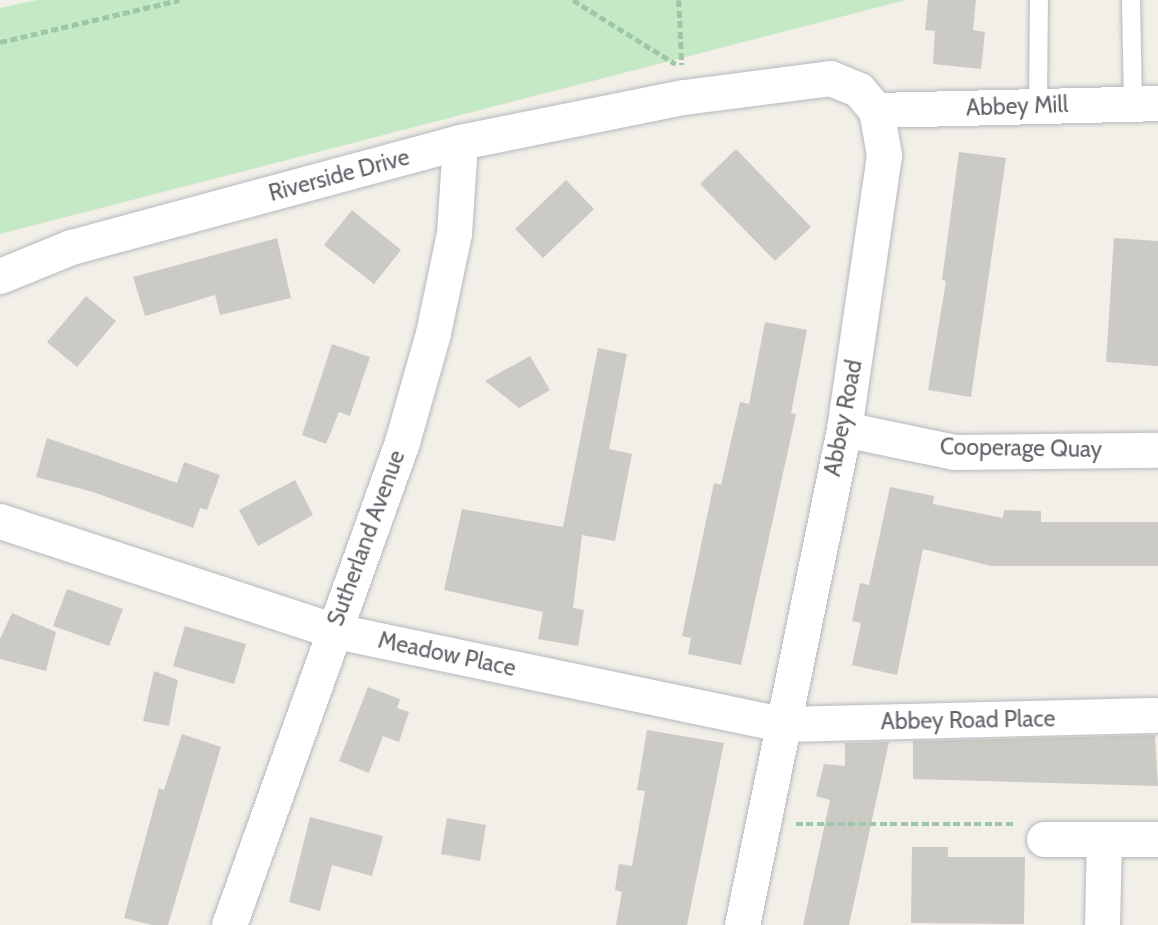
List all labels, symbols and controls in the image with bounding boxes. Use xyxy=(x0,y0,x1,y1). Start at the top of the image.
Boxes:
street label: Abbey Mill xyxy=(965,90,1069,122)
street label: Riverside Drive xyxy=(266,143,412,207)
street label: Abbey Road xyxy=(818,357,868,479)
street label: Cooperage Quay xyxy=(940,433,1102,463)
street label: Sutherland Avenue xyxy=(321,446,411,630)
street label: Meadow Place xyxy=(376,626,518,682)
street label: Abbey Road Place xyxy=(880,705,1056,735)

